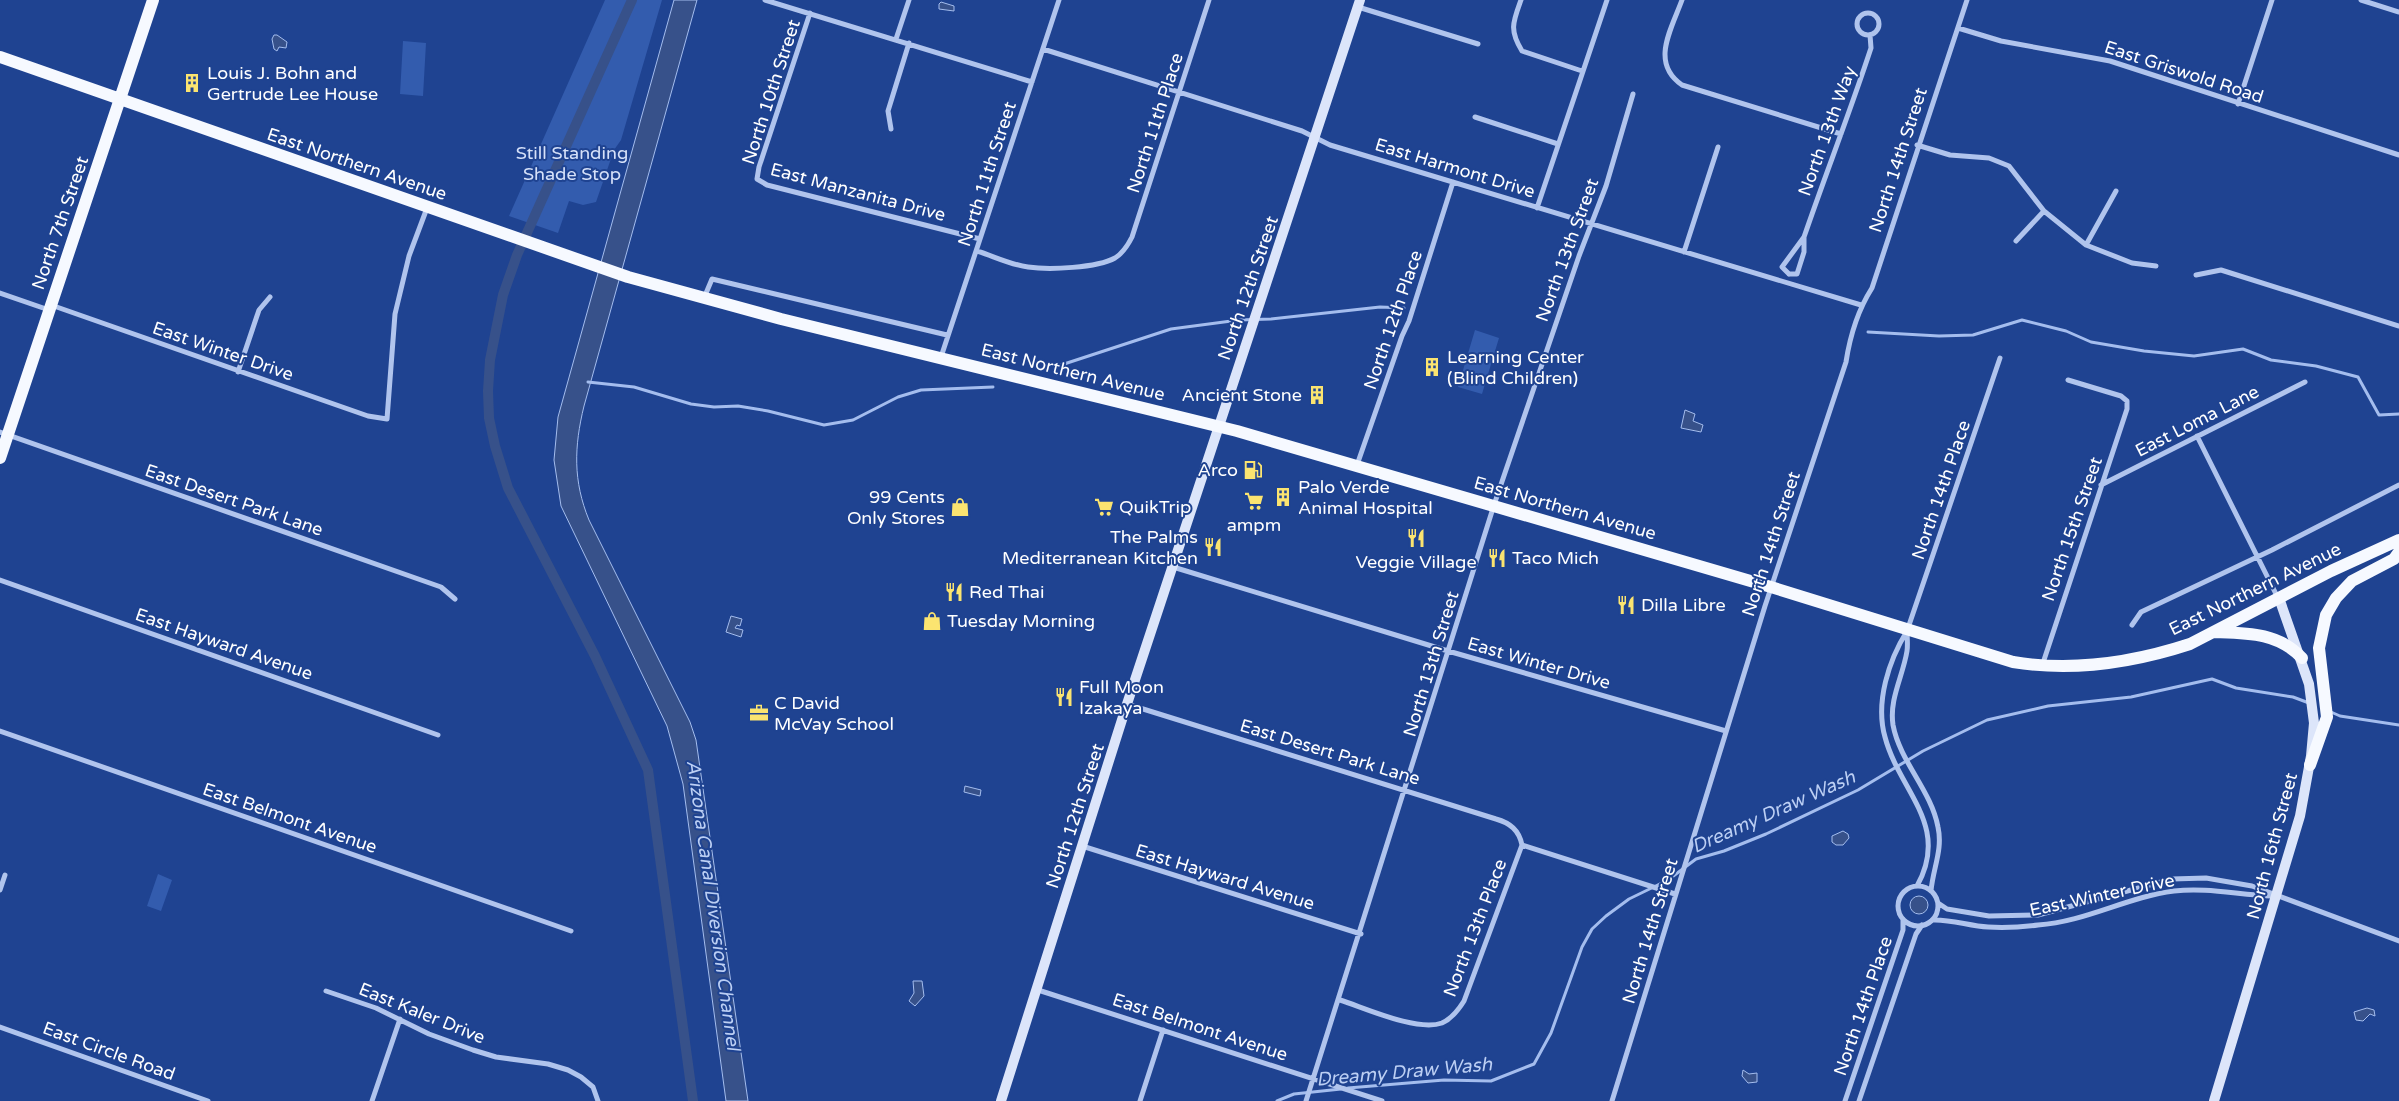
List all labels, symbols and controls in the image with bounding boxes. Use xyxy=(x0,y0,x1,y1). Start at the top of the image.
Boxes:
street label: North 10th Street xyxy=(737,17,805,167)
street label: East Griswold Road xyxy=(2102,36,2266,108)
street label: North 11th Place xyxy=(1122,50,1188,196)
place label: Louis J. Bohn and Gertrude Lee House xyxy=(207,62,378,105)
street label: North 13th Way xyxy=(1793,63,1861,199)
building icon: Louis J. Bohn and Gertrude Lee House xyxy=(181,72,203,94)
street label: North 14th Street xyxy=(1864,85,1932,235)
street label: North 11th Street xyxy=(953,99,1021,249)
street label: East Northern Avenue xyxy=(264,123,450,205)
street label: East Harmont Drive xyxy=(1372,133,1538,203)
park label: Still Standing Shade Stop xyxy=(516,142,628,185)
street label: North 7th Street xyxy=(27,153,93,293)
street label: East Manzanita Drive xyxy=(768,158,948,226)
street label: North 13th Street xyxy=(1531,175,1603,325)
street label: North 12th Street xyxy=(1213,213,1283,363)
street label: North 12th Place xyxy=(1359,247,1427,393)
street label: East Winter Drive xyxy=(150,317,296,385)
street label: East Northern Avenue xyxy=(979,339,1167,405)
place label: Learning Center (Blind Children) xyxy=(1447,346,1584,389)
building icon: Learning Center (Blind Children) xyxy=(1421,356,1443,378)
street label: East Loma Lane xyxy=(2131,380,2263,462)
place label: Ancient Stone xyxy=(1182,384,1302,406)
building icon: Ancient Stone xyxy=(1306,384,1328,406)
street label: North 14th Place xyxy=(1907,417,1975,563)
street label: North 15th Street xyxy=(2037,454,2107,604)
street label: East Desert Park Lane xyxy=(142,459,326,541)
place label: Arco xyxy=(1198,459,1238,481)
fuel station icon: Arco xyxy=(1242,459,1264,481)
street label: North 14th Street xyxy=(1737,469,1805,619)
street label: East Northern Avenue xyxy=(1471,471,1659,545)
place label: Palo Verde Animal Hospital xyxy=(1298,476,1433,519)
place label: 99 Cents Only Stores xyxy=(847,486,945,529)
building icon: Palo Verde Animal Hospital xyxy=(1272,486,1294,508)
supermarket icon: ampm xyxy=(1243,490,1265,512)
shop icon: 99 Cents Only Stores xyxy=(949,496,971,518)
supermarket icon: QuikTrip xyxy=(1093,496,1115,518)
place label: QuikTrip xyxy=(1119,496,1191,518)
place label: ampm xyxy=(1227,514,1281,536)
place label: The Palms Mediterranean Kitchen xyxy=(1002,526,1198,569)
restaurant icon: Veggie Village xyxy=(1405,527,1427,549)
restaurant icon: The Palms Mediterranean Kitchen xyxy=(1202,536,1224,558)
street label: East Northern Avenue xyxy=(2165,538,2345,640)
restaurant icon: Taco Mich xyxy=(1486,547,1508,569)
place label: Taco Mich xyxy=(1512,547,1599,569)
place label: Veggie Village xyxy=(1355,551,1477,573)
restaurant icon: Red Thai xyxy=(943,581,965,603)
place label: Red Thai xyxy=(969,581,1044,603)
street label: North 13th Street xyxy=(1398,588,1464,739)
restaurant icon: Dilla Libre xyxy=(1615,594,1637,616)
place label: Dilla Libre xyxy=(1641,594,1726,616)
street label: East Hayward Avenue xyxy=(132,603,316,685)
shop icon: Tuesday Morning xyxy=(921,610,943,632)
place label: Tuesday Morning xyxy=(947,610,1095,632)
street label: East Winter Drive xyxy=(1465,632,1613,694)
place label: Full Moon Izakaya xyxy=(1079,676,1164,719)
restaurant icon: Full Moon Izakaya xyxy=(1053,686,1075,708)
place label: C David McVay School xyxy=(774,692,894,735)
office icon: C David McVay School xyxy=(748,702,770,724)
street label: East Desert Park Lane xyxy=(1237,714,1423,790)
street label: North 12th Street xyxy=(1041,741,1109,891)
water label: Arizona Canal Diversion Channel xyxy=(682,759,745,1054)
water label: Dreamy Draw Wash xyxy=(1688,766,1859,858)
street label: North 16th Street xyxy=(2242,770,2302,922)
street label: East Belmont Avenue xyxy=(200,778,380,858)
street label: East Hayward Avenue xyxy=(1133,839,1317,915)
street label: North 14th Street xyxy=(1617,855,1683,1006)
street label: North 13th Place xyxy=(1439,856,1511,1000)
street label: East Winter Drive xyxy=(2027,869,2177,921)
street label: North 14th Place xyxy=(1829,933,1897,1079)
street label: East Kaler Drive xyxy=(356,978,488,1048)
street label: East Belmont Avenue xyxy=(1110,988,1290,1066)
street label: East Circle Road xyxy=(40,1017,178,1085)
water label: Dreamy Draw Wash xyxy=(1315,1053,1493,1091)

